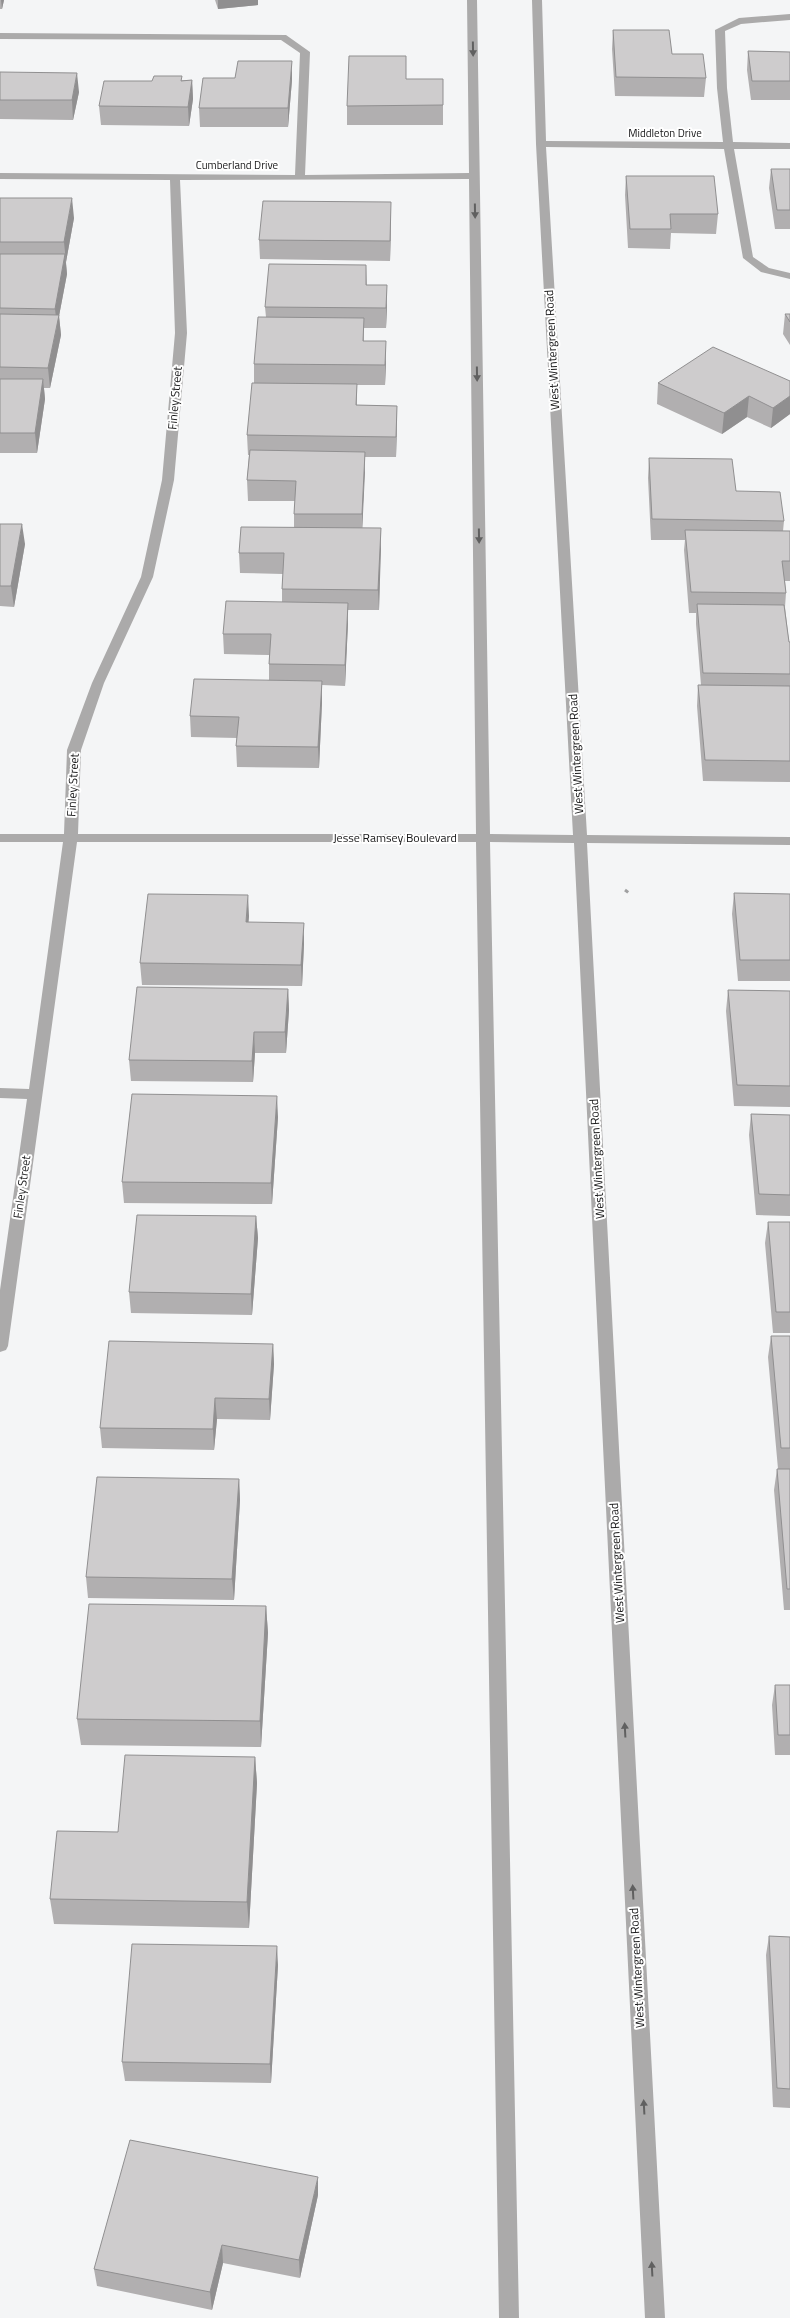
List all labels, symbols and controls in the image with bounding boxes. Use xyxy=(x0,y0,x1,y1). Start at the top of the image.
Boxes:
one-way arrow xyxy=(469,41,477,57)
street label: Middleton Drive xyxy=(628,125,702,141)
street label: Cumberland Drive xyxy=(196,157,279,173)
one-way arrow xyxy=(471,203,479,219)
street label: West Wintergreen Road xyxy=(539,289,564,411)
street label: Finley Street xyxy=(162,365,187,430)
one-way arrow xyxy=(473,366,481,382)
one-way arrow xyxy=(475,528,483,544)
street label: West Wintergreen Road xyxy=(563,693,588,815)
street label: Finley Street xyxy=(61,752,84,817)
street label: Jesse Ramsey Boulevard xyxy=(333,828,457,847)
street label: West Wintergreen Road xyxy=(584,1098,609,1220)
street label: Finley Street xyxy=(8,1153,35,1220)
street label: West Wintergreen Road xyxy=(604,1502,629,1624)
one-way arrow xyxy=(621,1722,629,1738)
one-way arrow xyxy=(629,1884,637,1900)
street label: West Wintergreen Road xyxy=(624,1907,649,2029)
one-way arrow xyxy=(640,2099,648,2115)
one-way arrow xyxy=(648,2261,656,2277)

